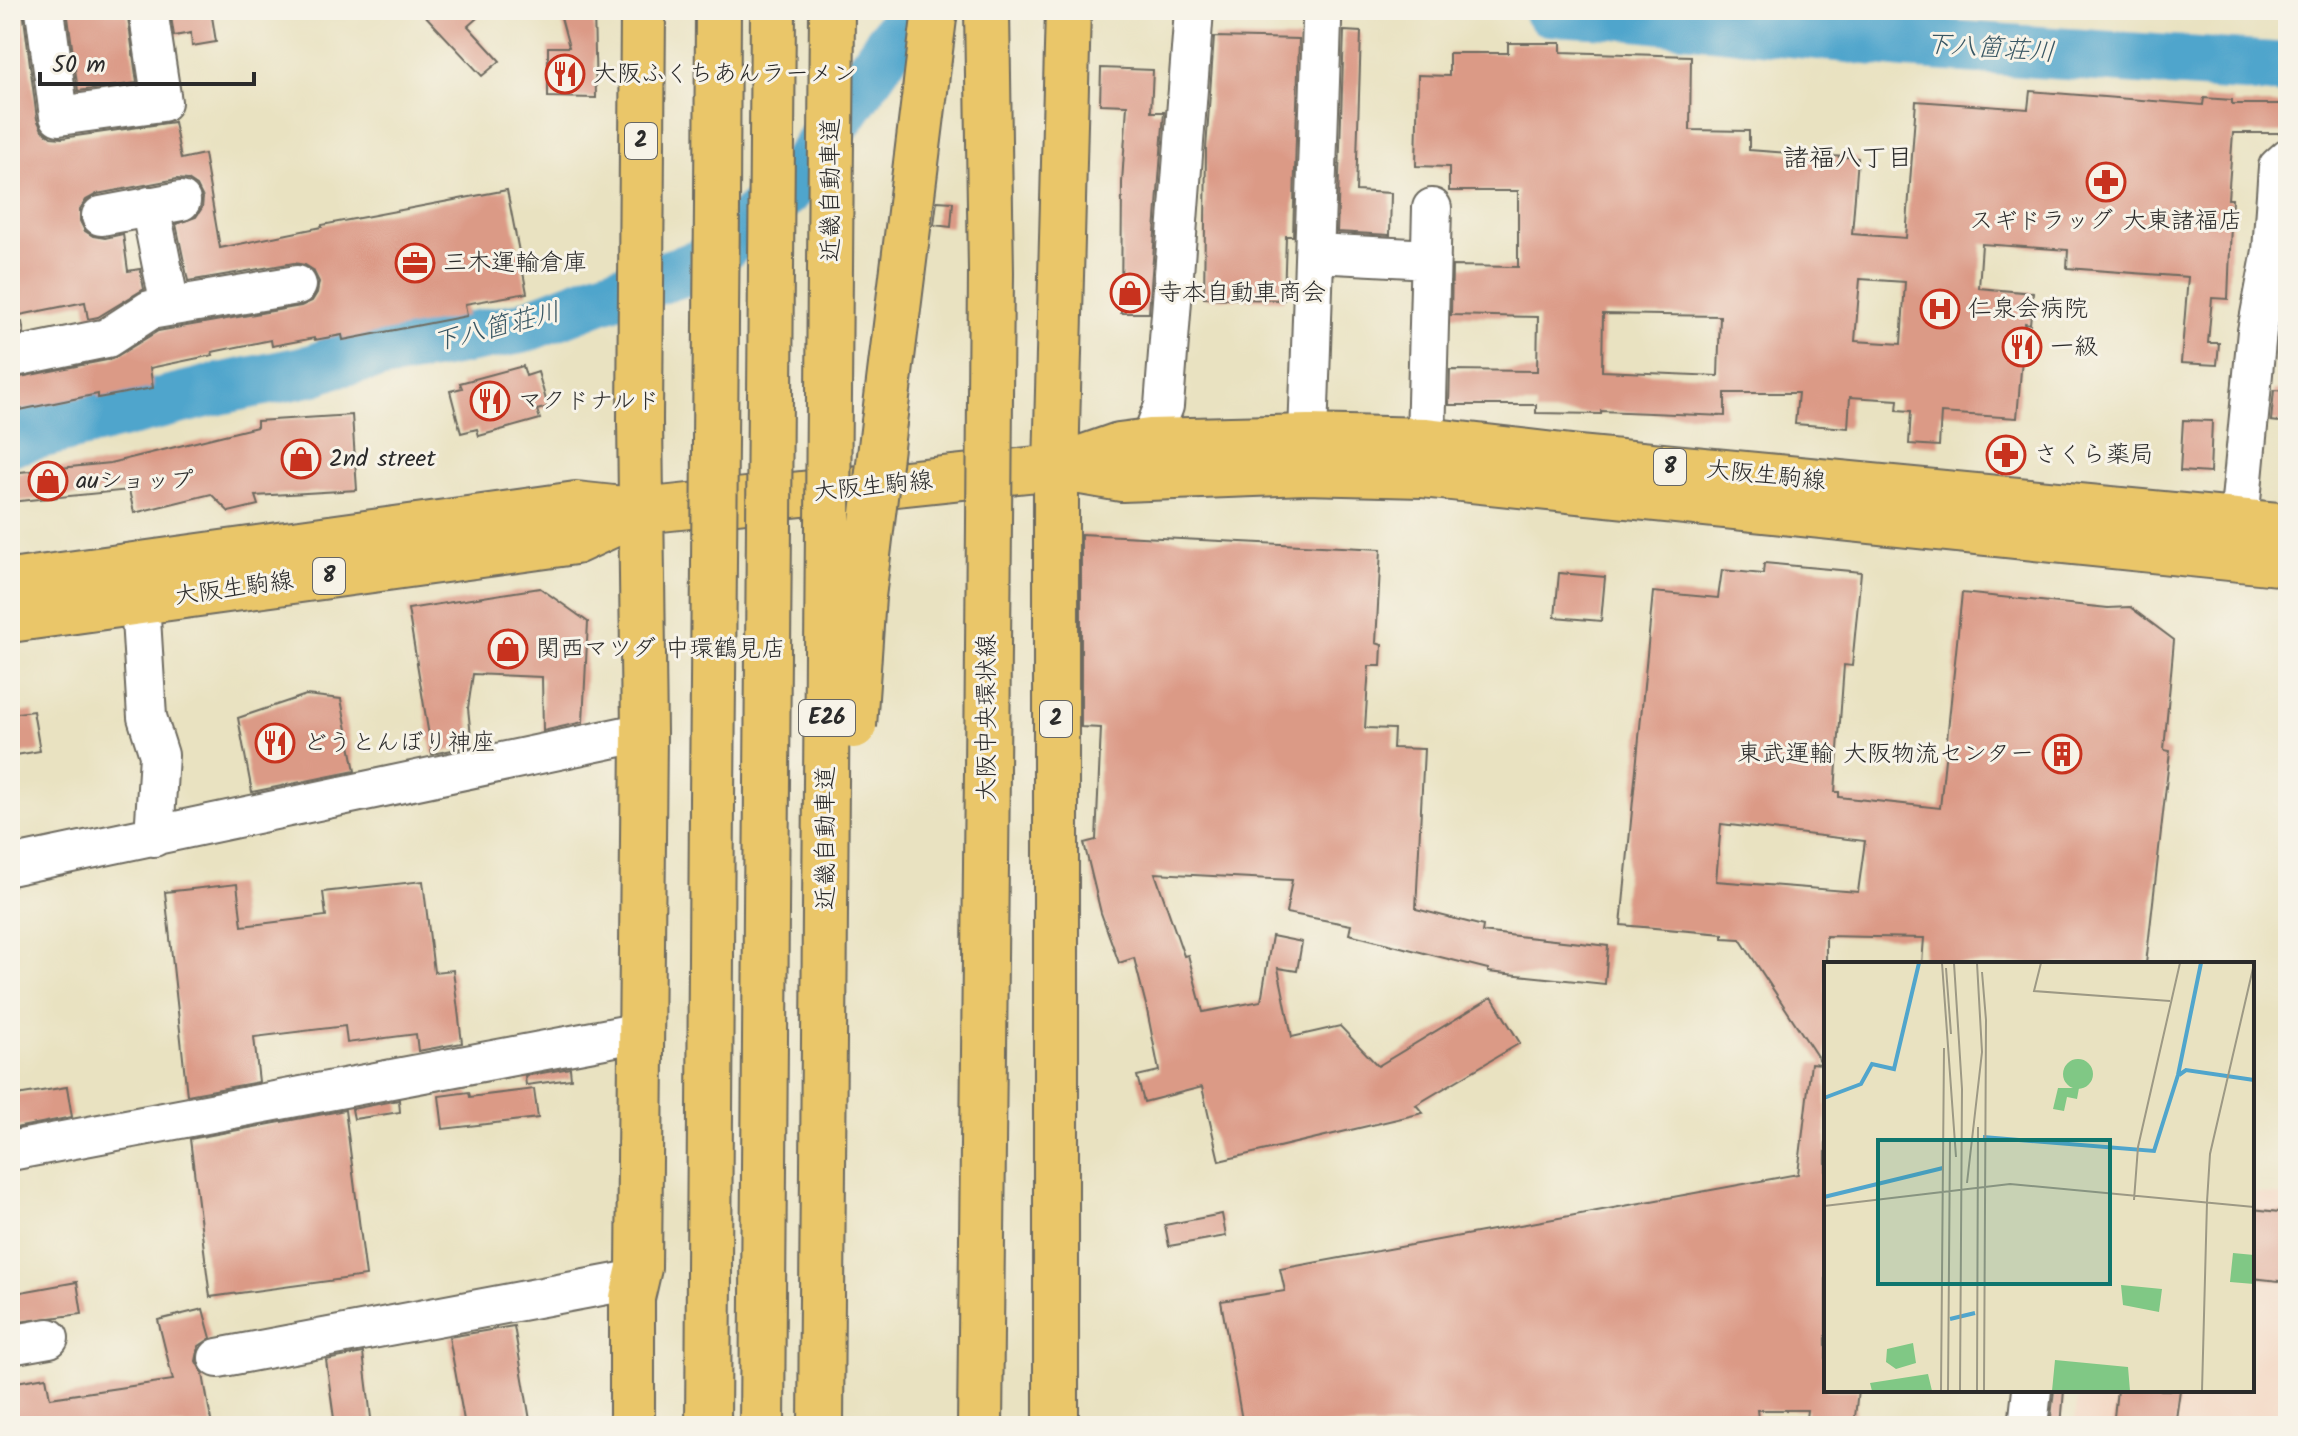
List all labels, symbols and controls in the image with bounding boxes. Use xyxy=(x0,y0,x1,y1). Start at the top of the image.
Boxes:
water label: 下八箇荘川 xyxy=(1924,24,2056,74)
scale bar xyxy=(40,36,254,86)
text: 50 m xyxy=(52,46,106,85)
restaurant icon: 大阪ふくちあんラーメン xyxy=(544,53,586,95)
place label: 大阪ふくちあんラーメン xyxy=(593,55,857,94)
street label: 近畿自動車道 xyxy=(812,118,851,262)
road number: 2 xyxy=(625,123,657,159)
district label: 諸福八丁目 xyxy=(1783,138,1913,180)
pharmacy icon: スギドラッグ 大東諸福店 xyxy=(2085,161,2127,203)
place label: スギドラッグ 大東諸福店 xyxy=(1969,202,2243,241)
office icon: 三木運輸倉庫 xyxy=(394,242,436,284)
place label: 三木運輸倉庫 xyxy=(443,244,587,283)
shop icon: 寺本自動車商会 xyxy=(1109,272,1151,314)
place label: 寺本自動車商会 xyxy=(1158,274,1326,313)
hospital icon: 仁泉会病院 xyxy=(1919,288,1961,330)
place label: 仁泉会病院 xyxy=(1968,290,2088,329)
water label: 下八箇荘川 xyxy=(429,292,565,364)
restaurant icon: 一級 xyxy=(2001,326,2043,368)
place label: 一級 xyxy=(2050,328,2098,367)
restaurant icon: マクドナルド xyxy=(469,380,511,422)
place label: マクドナルド xyxy=(518,382,660,421)
pharmacy icon: さくら薬局 xyxy=(1985,434,2027,476)
place label: さくら薬局 xyxy=(2034,436,2154,475)
shop icon: 2nd street xyxy=(280,438,322,480)
place label: 2nd street xyxy=(329,440,436,479)
road number: 8 xyxy=(1654,449,1686,485)
street label: 大阪生駒線 xyxy=(1704,450,1828,502)
shop icon: auショップ xyxy=(27,460,69,502)
street label: 大阪生駒線 xyxy=(811,461,935,513)
place label: auショップ xyxy=(76,462,194,501)
road number: 8 xyxy=(313,558,345,594)
street label: 大阪生駒線 xyxy=(172,561,296,617)
shop icon: 関西マツダ 中環鶴見店 xyxy=(487,628,529,670)
place label: 関西マツダ 中環鶴見店 xyxy=(536,630,786,669)
street label: 大阪中央環状線 xyxy=(968,634,1007,802)
road number: E26 xyxy=(799,700,855,736)
road number: 2 xyxy=(1040,701,1072,737)
restaurant icon: どうとんぼり神座 xyxy=(254,722,296,764)
place label: どうとんぼり神座 xyxy=(303,724,495,763)
building icon: 東武運輸 大阪物流センター xyxy=(2041,733,2083,775)
place label: 東武運輸 大阪物流センター xyxy=(1737,735,2034,774)
street label: 近畿自動車道 xyxy=(807,766,846,910)
inset map xyxy=(1824,962,2254,1392)

